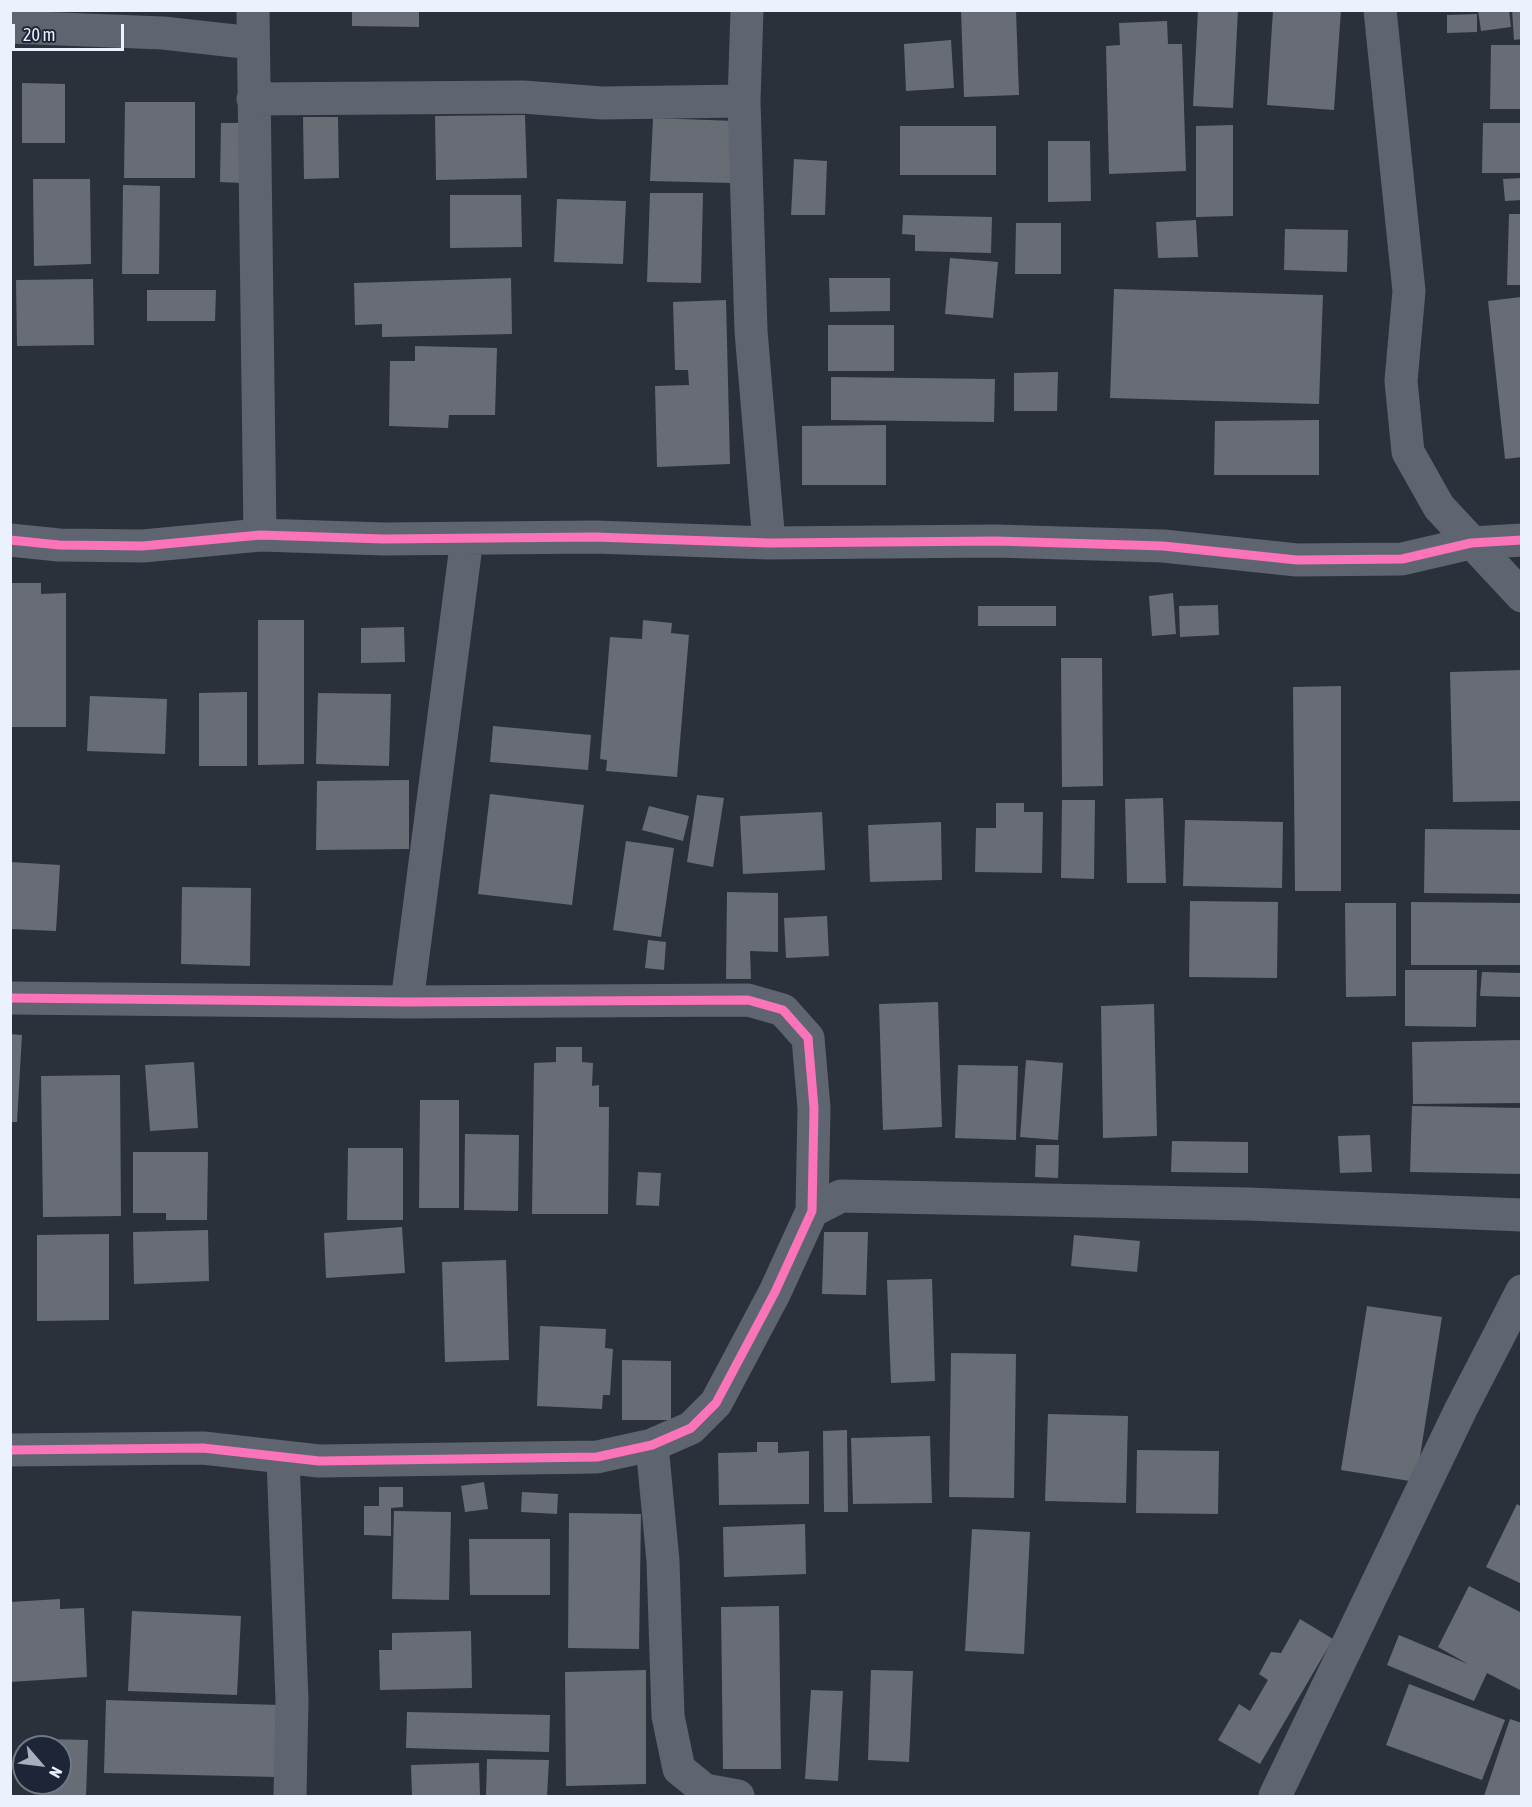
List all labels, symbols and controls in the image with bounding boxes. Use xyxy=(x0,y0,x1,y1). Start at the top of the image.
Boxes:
scale bar xyxy=(15,12,128,50)
text: 20 m xyxy=(23,24,55,45)
north arrow xyxy=(12,1735,72,1795)
text: N xyxy=(46,1764,66,1781)

